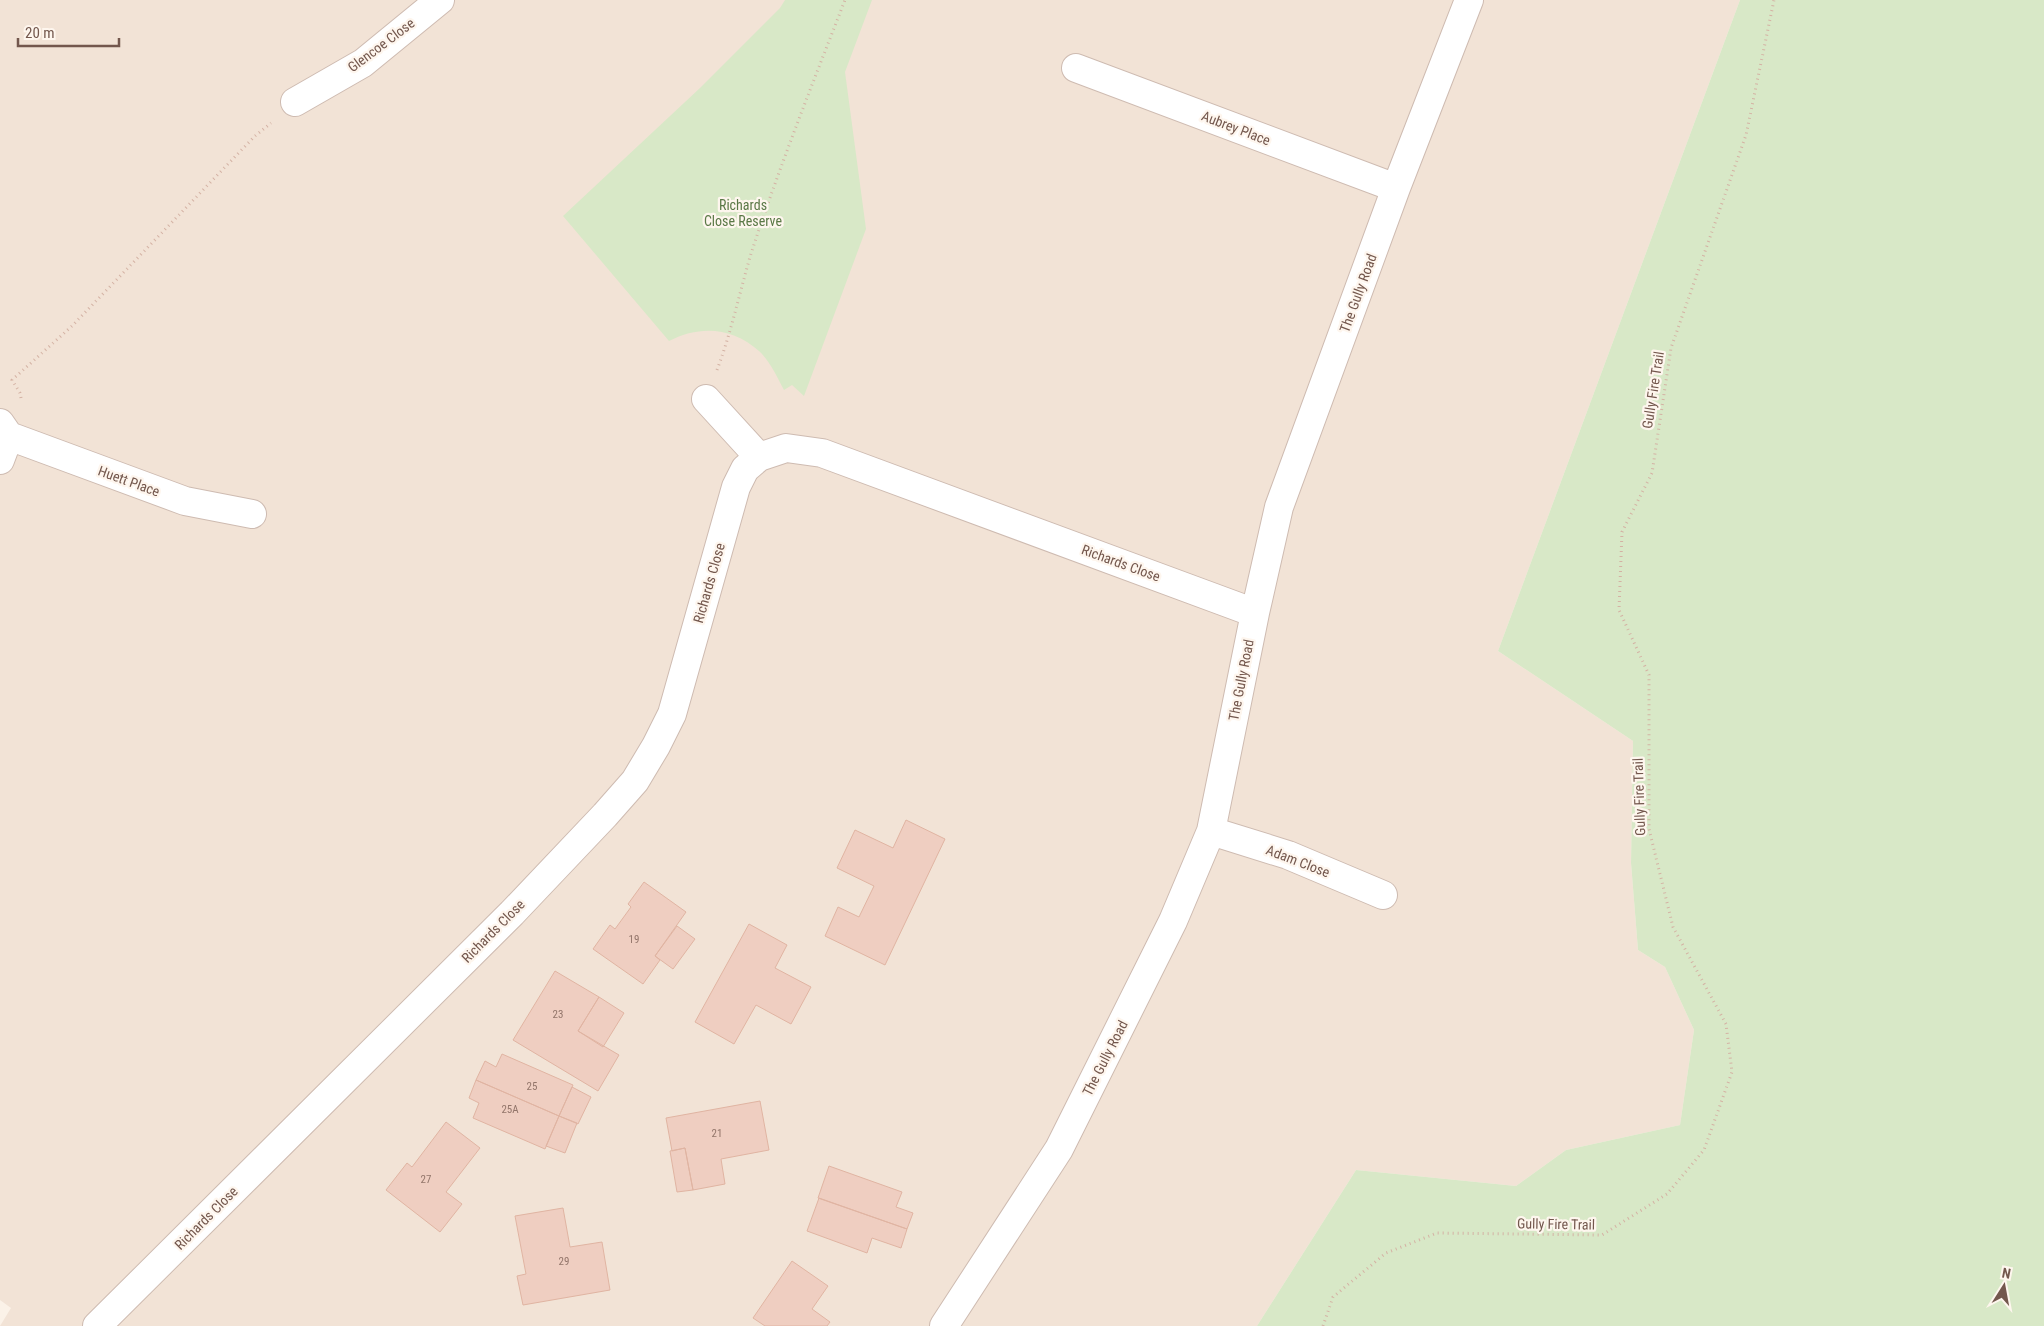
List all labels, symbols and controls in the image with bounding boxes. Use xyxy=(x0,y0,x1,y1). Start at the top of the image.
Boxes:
scale bar xyxy=(18,15,119,47)
street label: Glencoe Close xyxy=(345,15,418,75)
text: 20 m xyxy=(25,24,55,42)
street label: Aubrey Place xyxy=(1200,108,1273,149)
park label: Richards Close Reserve xyxy=(704,197,782,229)
street label: The Gully Road xyxy=(1336,252,1380,334)
street label: Gully Fire Trail xyxy=(1639,350,1667,430)
street label: Huett Place xyxy=(96,463,162,500)
street label: Richards Close xyxy=(690,541,728,625)
street label: Richards Close xyxy=(1080,541,1163,585)
street label: The Gully Road xyxy=(1225,638,1257,722)
street label: Gully Fire Trail xyxy=(1630,758,1648,836)
street label: Adam Close xyxy=(1264,842,1332,881)
street label: Richards Close xyxy=(458,896,528,966)
house number: 19 xyxy=(629,933,639,946)
house number: 23 xyxy=(553,1008,563,1021)
street label: The Gully Road xyxy=(1079,1018,1131,1098)
house number: 25 xyxy=(527,1080,537,1093)
house number: 25A xyxy=(501,1103,519,1116)
house number: 21 xyxy=(712,1127,722,1140)
house number: 27 xyxy=(421,1173,431,1186)
street label: Richards Close xyxy=(171,1183,241,1253)
street label: Gully Fire Trail xyxy=(1517,1215,1595,1233)
house number: 29 xyxy=(559,1255,569,1268)
north arrow xyxy=(1979,1261,2029,1311)
text: N xyxy=(2001,1265,2012,1282)

